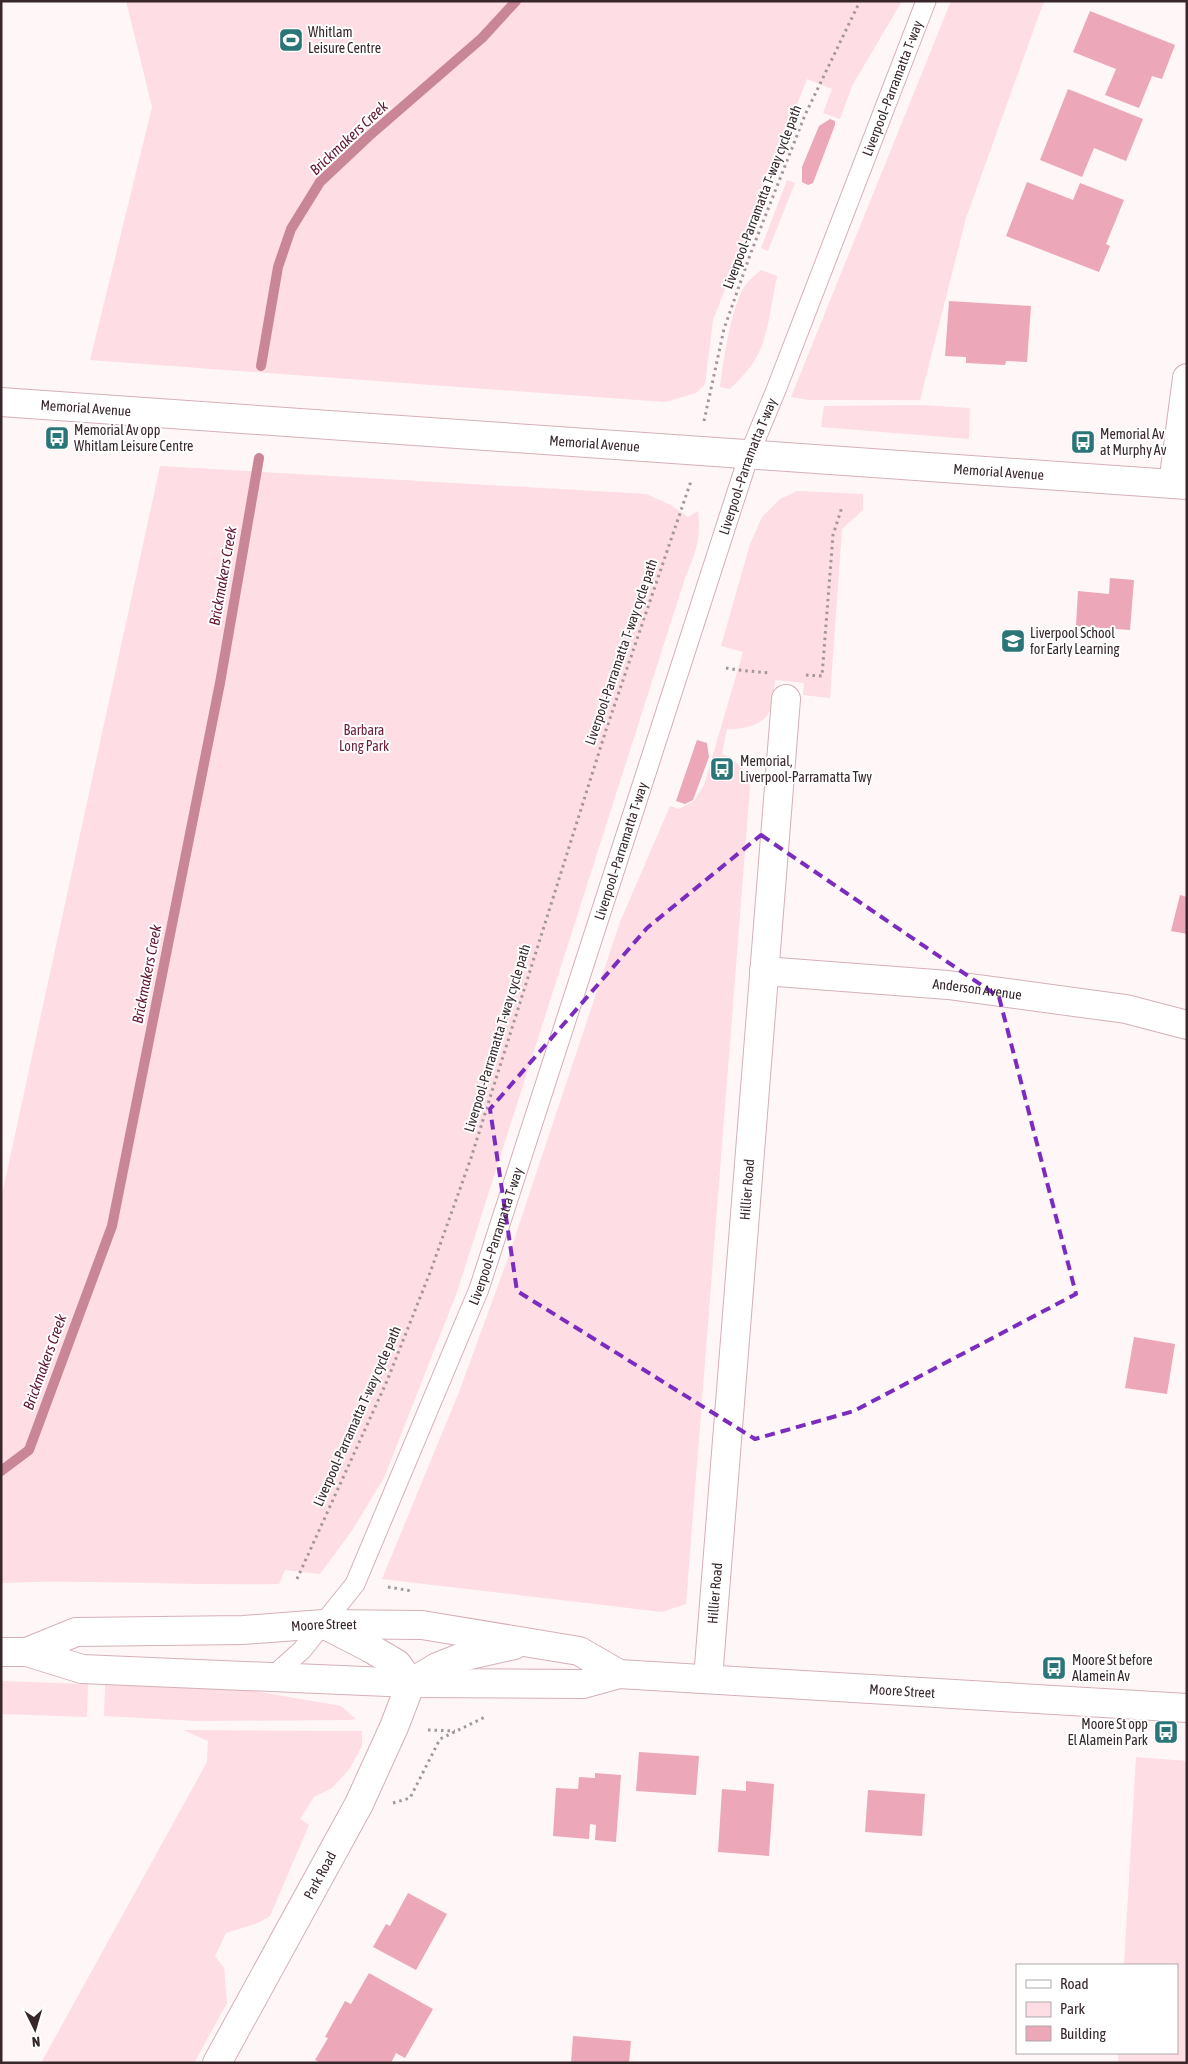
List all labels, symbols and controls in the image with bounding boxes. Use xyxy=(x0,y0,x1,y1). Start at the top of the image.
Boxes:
street label: Liverpool–Parramatta T-way xyxy=(859,18,926,158)
place label: Whitlam Leisure Centre xyxy=(308,24,381,56)
sports icon: Whitlam Leisure Centre xyxy=(278,27,304,53)
water label: Brickmakers Creek xyxy=(306,97,391,178)
street label: Liverpool-Parramatta T-way cycle path xyxy=(719,103,805,291)
street label: Liverpool–Parramatta T-way xyxy=(716,396,780,537)
street label: Memorial Avenue xyxy=(40,397,132,419)
place label: Memorial Av opp Whitlam Leisure Centre xyxy=(74,422,193,454)
bus stop icon: Memorial Av opp Whitlam Leisure Centre xyxy=(44,425,70,451)
place label: Memorial Av at Murphy Av xyxy=(1100,426,1167,458)
bus stop icon: Memorial Av at Murphy Av xyxy=(1070,429,1096,455)
street label: Memorial Avenue xyxy=(549,432,640,455)
street label: Memorial Avenue xyxy=(953,461,1044,483)
water label: Brickmakers Creek xyxy=(205,525,240,627)
street label: Liverpool-Parramatta T-way cycle path xyxy=(582,557,660,747)
place label: Liverpool School for Early Learning xyxy=(1030,625,1120,657)
school or university icon: Liverpool School for Early Learning xyxy=(1000,628,1026,654)
park label: Barbara Long Park xyxy=(339,722,389,754)
place label: Memorial, Liverpool-Parramatta Twy xyxy=(740,753,872,785)
bus stop icon: Memorial, Liverpool-Parramatta Twy xyxy=(709,756,735,782)
street label: Liverpool–Parramatta T-way xyxy=(591,780,651,922)
water label: Brickmakers Creek xyxy=(129,923,165,1025)
street label: Liverpool-Parramatta T-way cycle path xyxy=(461,942,533,1134)
street label: Anderson Avenue xyxy=(932,976,1023,1003)
street label: Hillier Road xyxy=(737,1158,757,1221)
street label: Liverpool–Parramatta T-way xyxy=(465,1165,526,1307)
water label: Brickmakers Creek xyxy=(19,1311,70,1412)
street label: Liverpool-Parramatta T-way cycle path xyxy=(310,1323,404,1509)
street label: Hillier Road xyxy=(704,1562,725,1624)
street label: Moore Street xyxy=(290,1616,357,1634)
place label: Moore St before Alamein Av xyxy=(1072,1652,1153,1684)
bus stop icon: Moore St before Alamein Av xyxy=(1041,1655,1067,1681)
street label: Moore Street xyxy=(869,1681,936,1701)
place label: Moore St opp El Alamein Park xyxy=(1068,1716,1148,1748)
bus stop icon: Moore St opp El Alamein Park xyxy=(1153,1719,1179,1745)
street label: Park Road xyxy=(300,1849,339,1902)
legend xyxy=(1016,1964,1178,2054)
text: Road xyxy=(1060,1975,1089,1992)
text: Park xyxy=(1060,2000,1085,2017)
north arrow xyxy=(10,2004,60,2054)
text: Building xyxy=(1060,2025,1106,2042)
text: N xyxy=(31,2034,41,2050)

